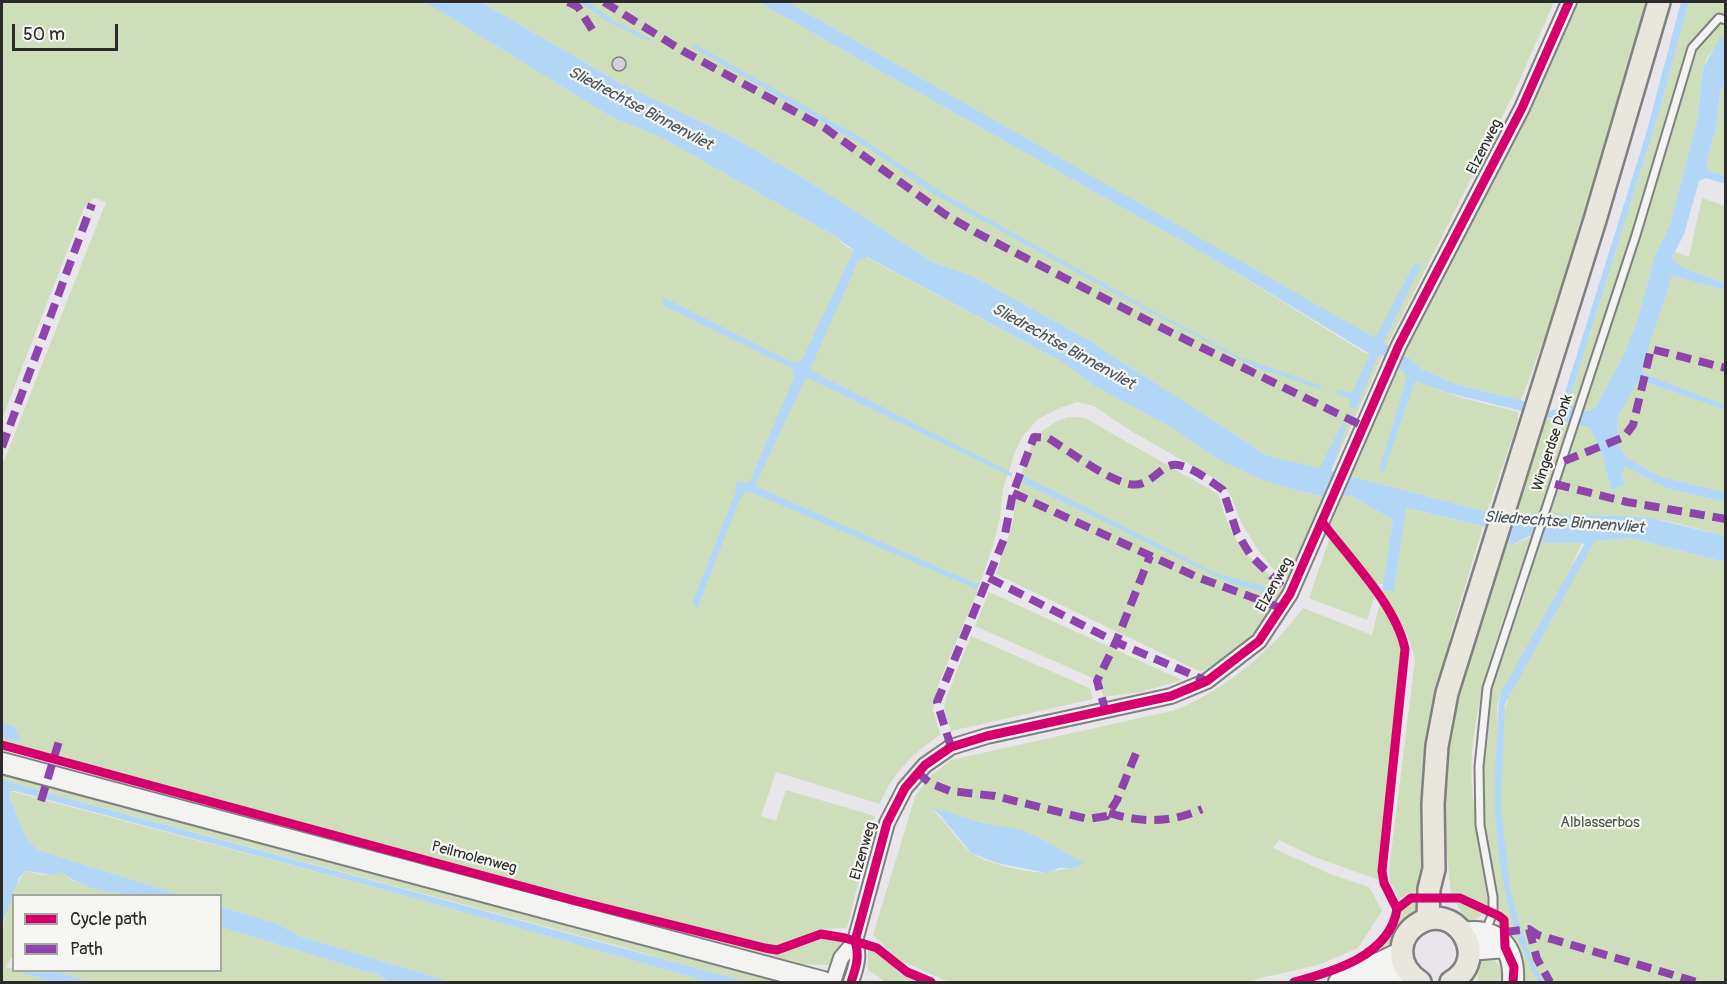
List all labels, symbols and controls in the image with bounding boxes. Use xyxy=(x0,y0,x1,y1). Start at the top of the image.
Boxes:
scale bar xyxy=(15,12,122,50)
text: 50 m xyxy=(23,23,65,46)
water label: Sliedrechtse Binnenvliet xyxy=(565,63,715,155)
street label: Elzenweg xyxy=(1463,116,1507,178)
water label: Sliedrechtse Binnenvliet xyxy=(988,300,1138,394)
street label: Wingerdse Donk xyxy=(1529,392,1577,494)
water label: Sliedrechtse Binnenvliet xyxy=(1483,508,1645,538)
street label: Elzenweg xyxy=(1253,554,1297,616)
park label: Alblasserbos xyxy=(1560,814,1640,832)
street label: Elzenweg xyxy=(847,820,881,882)
street label: Peilmolenweg xyxy=(429,838,519,878)
legend xyxy=(12,894,222,972)
text: Cycle path xyxy=(70,908,147,931)
text: Path xyxy=(70,938,103,961)

